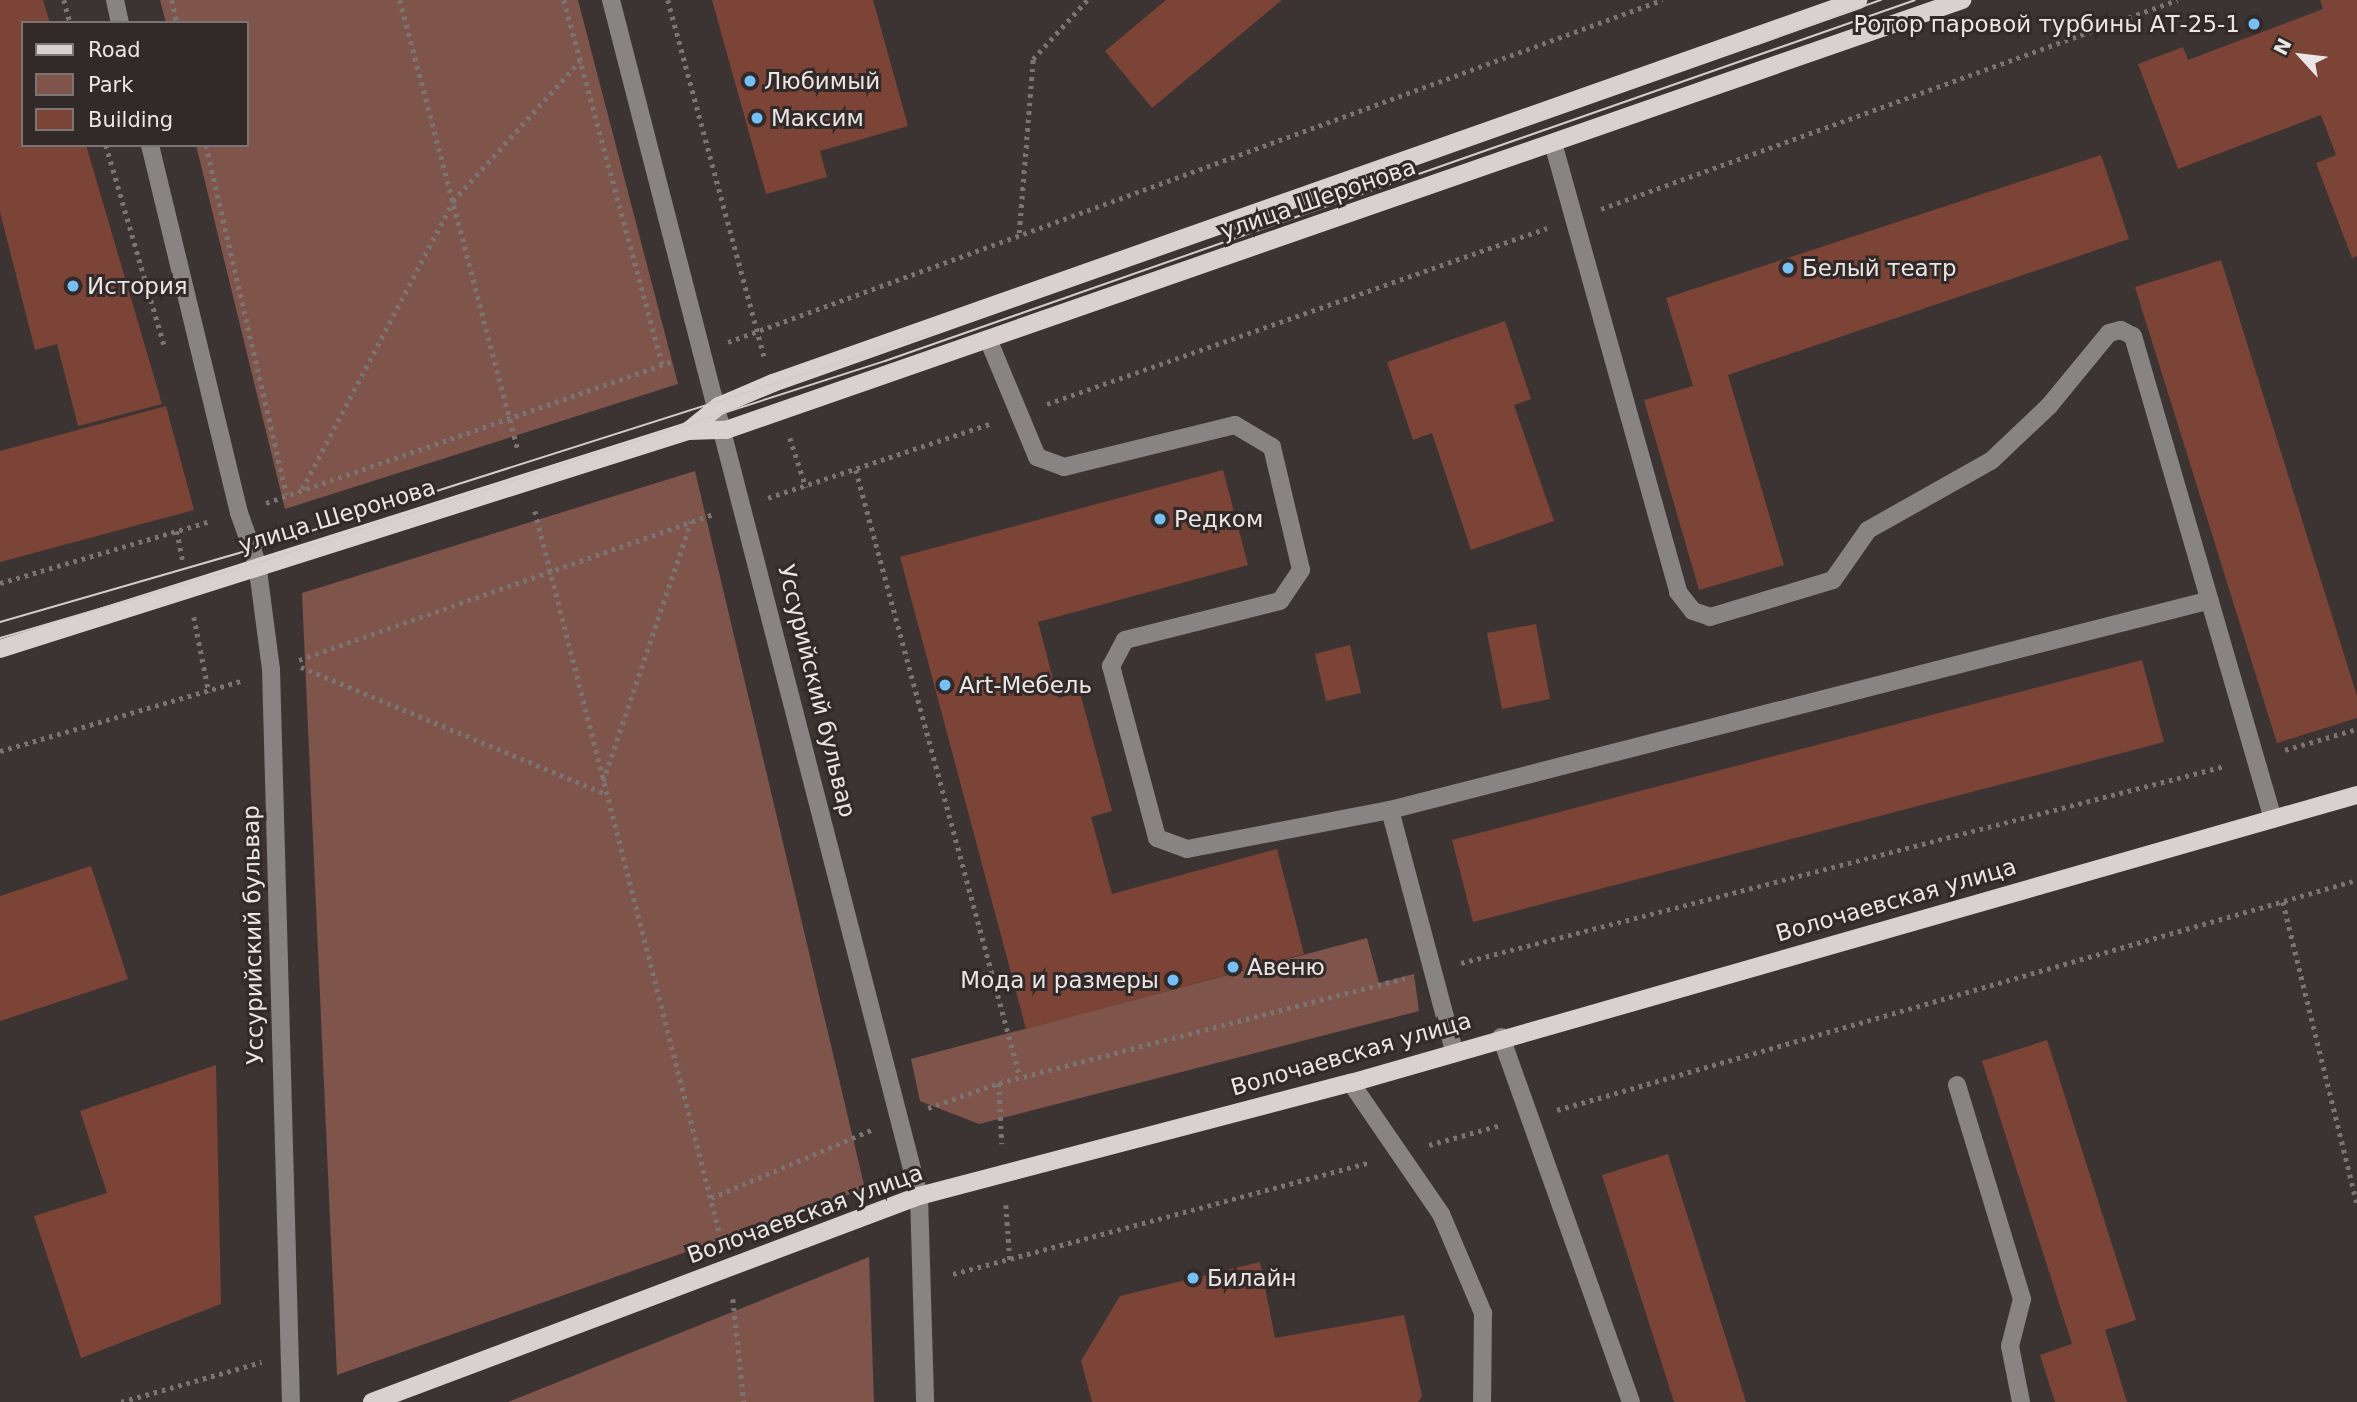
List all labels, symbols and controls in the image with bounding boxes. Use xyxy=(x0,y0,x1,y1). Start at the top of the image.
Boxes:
place label: Ротор паровой турбины АТ-25-1 xyxy=(1853,10,2240,38)
marker: Ротор паровой турбины АТ-25-1 xyxy=(2246,16,2262,32)
legend xyxy=(21,21,248,147)
north arrow xyxy=(2266,21,2336,91)
text: N xyxy=(2269,34,2296,59)
text: Road xyxy=(88,38,141,62)
place label: Любимый xyxy=(764,67,880,95)
text: Park xyxy=(88,73,133,97)
marker: Любимый xyxy=(742,73,758,89)
place label: Максим xyxy=(771,104,864,132)
text: Building xyxy=(88,108,173,132)
marker: Максим xyxy=(749,110,765,126)
street label: улица Шеронова xyxy=(1217,153,1419,245)
place label: Белый театр xyxy=(1802,254,1957,282)
marker: Белый театр xyxy=(1780,260,1796,276)
place label: История xyxy=(87,272,188,300)
marker: История xyxy=(65,278,81,294)
street label: улица Шеронова xyxy=(235,473,439,559)
place label: Редком xyxy=(1174,505,1263,533)
marker: Редком xyxy=(1152,511,1168,527)
street label: Уссурийский бульвар xyxy=(772,562,862,820)
place label: Art-Мебель xyxy=(959,671,1092,699)
marker: Art-Мебель xyxy=(937,677,953,693)
street label: Уссурийский бульвар xyxy=(237,805,269,1065)
street label: Волочаевская улица xyxy=(1773,852,2019,948)
place label: Авеню xyxy=(1247,953,1325,981)
marker: Авеню xyxy=(1225,959,1241,975)
place label: Мода и размеры xyxy=(960,966,1159,994)
marker: Мода и размеры xyxy=(1165,972,1181,988)
street label: Волочаевская улица xyxy=(1228,1006,1474,1102)
street label: Волочаевская улица xyxy=(683,1158,927,1270)
place label: Билайн xyxy=(1207,1264,1297,1292)
marker: Билайн xyxy=(1185,1270,1201,1286)

